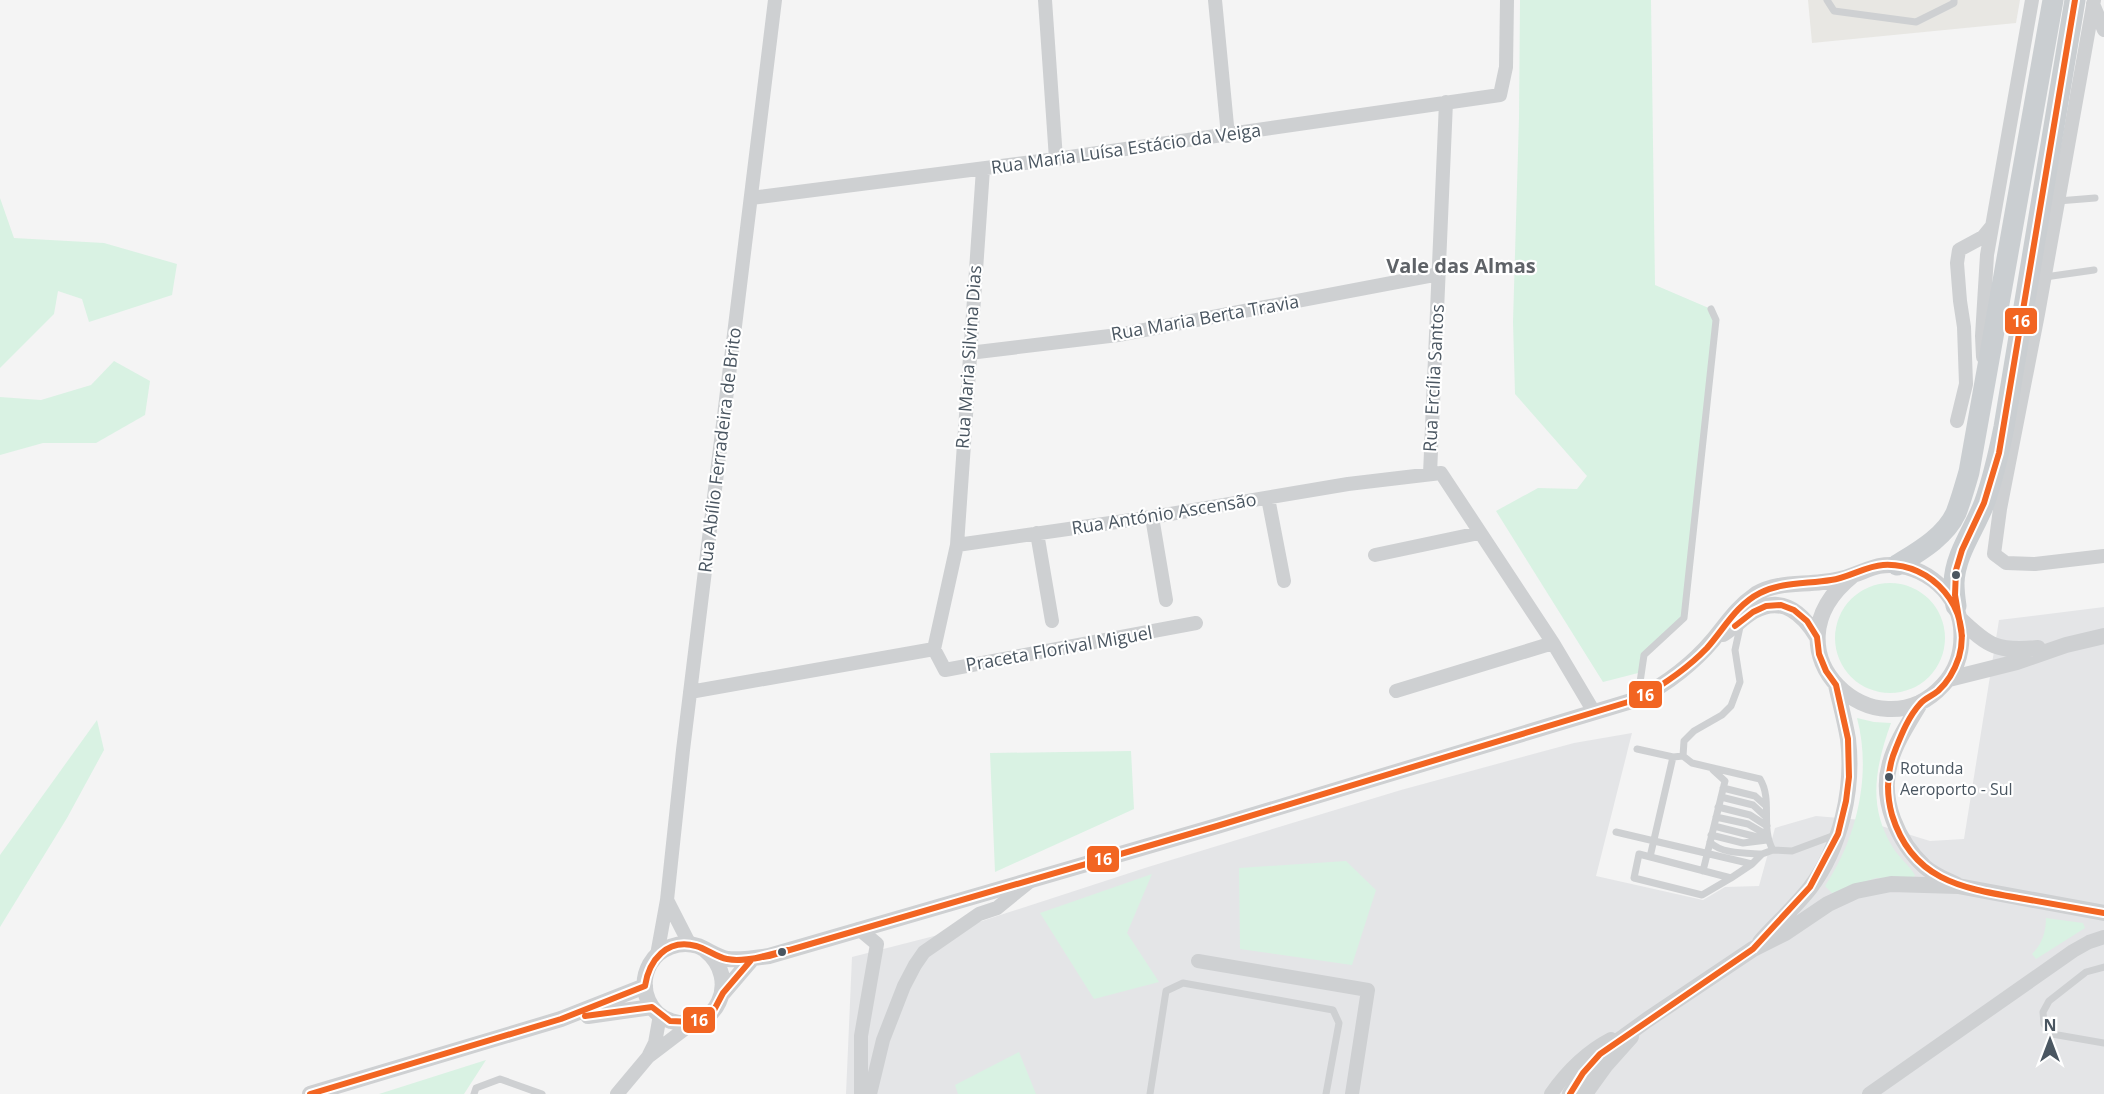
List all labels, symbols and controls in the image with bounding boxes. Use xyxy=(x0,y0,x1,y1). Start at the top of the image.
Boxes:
street label: Rua Maria Luísa Estácio da Veiga xyxy=(989,117,1262,179)
district label: Vale das Almas xyxy=(1386,252,1536,279)
street label: Rua Maria Silvina Dias xyxy=(950,264,986,450)
street label: Rua Maria Berta Travia xyxy=(1109,289,1301,345)
street label: Rua Ercília Santos xyxy=(1417,303,1449,452)
line badge: 16 xyxy=(2004,307,2038,335)
text: 16 xyxy=(2012,310,2030,332)
street label: Rua Abílio Ferradeira de Brito xyxy=(692,326,746,574)
street label: Rua António Ascensão xyxy=(1070,487,1258,539)
unlabelled marker xyxy=(1950,569,1962,581)
street label: Praceta Florival Miguel xyxy=(964,620,1154,676)
line badge: 16 xyxy=(1628,680,1663,709)
text: 16 xyxy=(1636,684,1654,706)
place label: Rotunda Aeroporto - Sul xyxy=(1900,757,2013,800)
marker: Rotunda Aeroporto - Sul xyxy=(1883,771,1895,783)
line badge: 16 xyxy=(1086,845,1120,873)
text: 16 xyxy=(1094,848,1112,870)
unlabelled marker xyxy=(776,946,788,958)
line badge: 16 xyxy=(682,1006,716,1034)
text: 16 xyxy=(690,1009,708,1031)
north arrow xyxy=(2020,1010,2080,1070)
text: N xyxy=(2043,1014,2057,1036)

